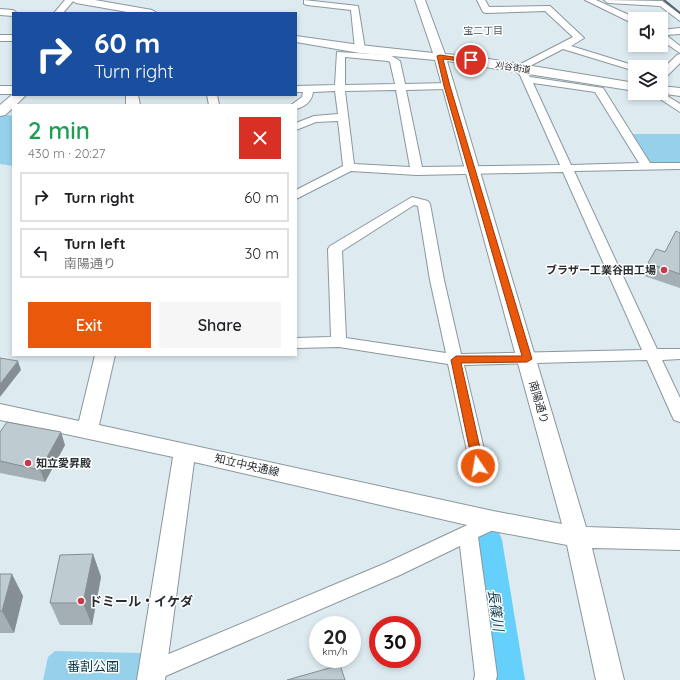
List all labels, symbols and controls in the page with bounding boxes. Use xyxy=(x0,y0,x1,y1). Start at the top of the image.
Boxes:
map controls xyxy=(628,12,668,100)
button: sound xyxy=(628,12,668,52)
district label: 宝二丁目 xyxy=(463,24,503,37)
text: 60 m xyxy=(94,25,160,60)
icon: right xyxy=(28,28,80,80)
pin xyxy=(454,43,488,77)
icon: arrive xyxy=(460,49,482,71)
street label: 刈谷街道 xyxy=(494,59,532,75)
text: Turn right xyxy=(94,60,174,83)
button: layers xyxy=(628,60,668,100)
text: 2 min xyxy=(28,115,90,145)
button: close xyxy=(239,117,281,159)
text: 430 m · 20:27 xyxy=(28,145,105,161)
icon: right xyxy=(30,186,52,208)
text: Turn right xyxy=(64,188,135,207)
text: 60 m xyxy=(244,188,279,207)
text: Turn left xyxy=(64,234,126,253)
icon: left xyxy=(30,242,52,264)
text: 30 m xyxy=(244,244,279,263)
text: 南陽通り xyxy=(64,255,116,271)
place label: ブラザー工業谷田工場 xyxy=(546,263,656,277)
marker: ブラザー工業谷田工場 xyxy=(659,265,669,275)
button: Exit xyxy=(28,302,151,348)
button: Share xyxy=(159,302,281,348)
street label: 南陽通り xyxy=(526,379,552,425)
position arrow xyxy=(457,445,499,487)
street label: 知立中央通線 xyxy=(213,451,281,479)
place label: 知立愛昇殿 xyxy=(36,456,91,470)
marker: 知立愛昇殿 xyxy=(23,458,33,468)
water label: 長篠川 xyxy=(484,588,508,634)
place label: ドミール・イケダ xyxy=(89,593,193,609)
marker: ドミール・イケダ xyxy=(76,596,86,606)
speed limit sign: 30 xyxy=(369,616,421,668)
text: 20 xyxy=(323,624,347,649)
text: km/h xyxy=(322,645,348,658)
park label: 番割公園 xyxy=(67,658,119,674)

